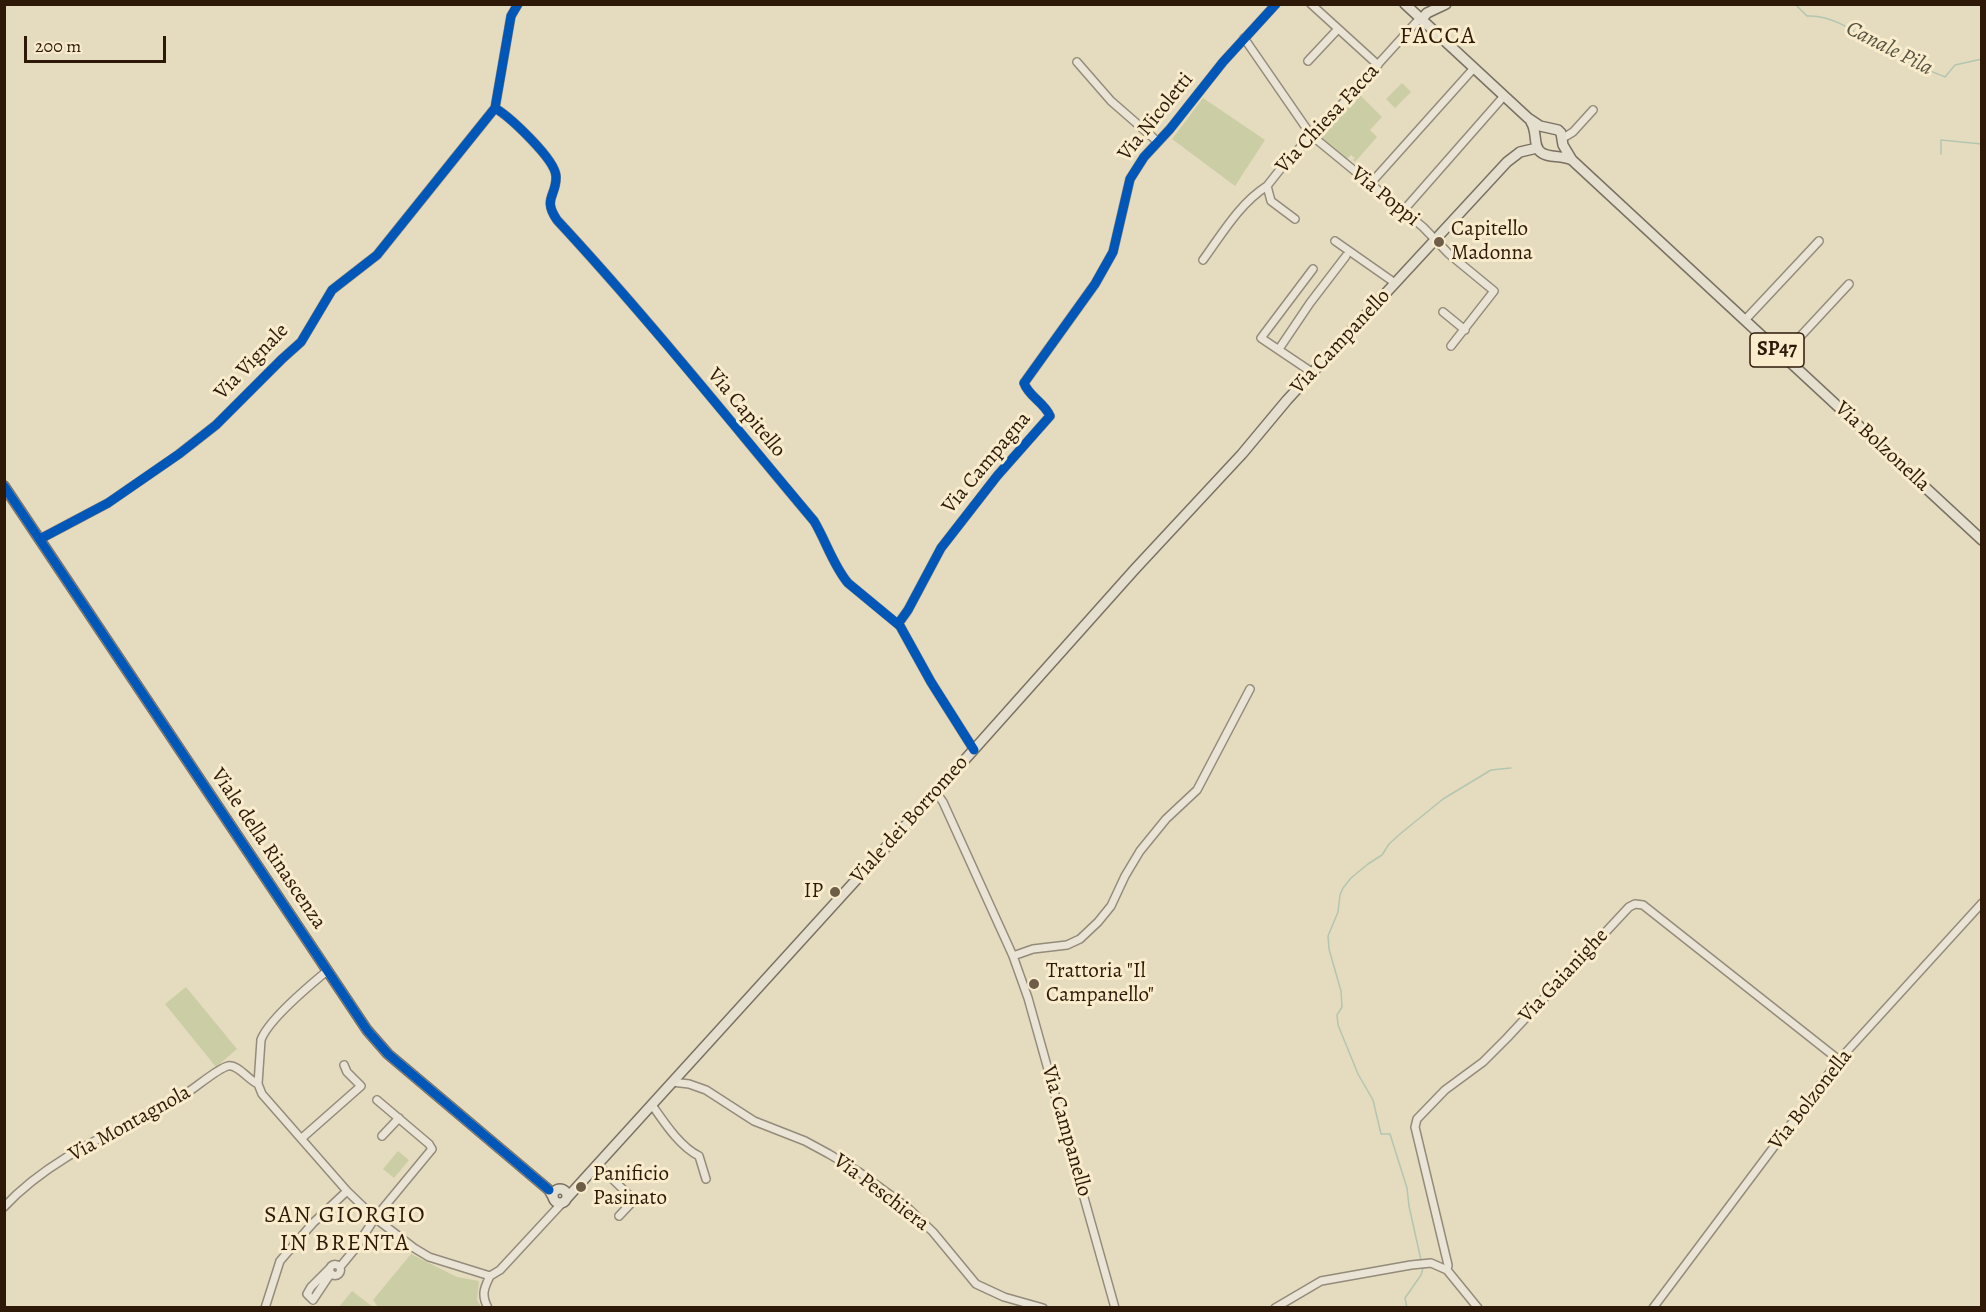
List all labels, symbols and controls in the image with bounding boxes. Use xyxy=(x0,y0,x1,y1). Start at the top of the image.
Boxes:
water label: Canale Pila xyxy=(1841,16,1937,82)
district label: FACCA xyxy=(1400,23,1476,51)
scale bar xyxy=(27,24,170,62)
text: 200 m xyxy=(35,34,81,58)
street label: Via Chiesa Facca xyxy=(1271,59,1385,179)
street label: Via Nicoletti xyxy=(1113,68,1199,166)
street label: Via Poppi xyxy=(1346,162,1424,232)
place label: Capitello Madonna xyxy=(1451,217,1533,267)
marker: Capitello Madonna xyxy=(1432,235,1446,249)
street label: Via Campanello xyxy=(1286,284,1396,400)
street label: Via Vignale xyxy=(210,319,294,405)
road number: SP47 xyxy=(1750,333,1804,367)
street label: Via Capitello xyxy=(701,363,791,463)
street label: Via Bolzonella xyxy=(1829,397,1935,497)
street label: Via Campagna xyxy=(937,407,1037,519)
street label: Viale dei Borromeo xyxy=(846,751,974,889)
street label: Viale della Rinascenza xyxy=(205,764,331,934)
place label: IP xyxy=(804,879,823,905)
marker: IP xyxy=(828,885,842,899)
street label: Via Gaianighe xyxy=(1514,924,1614,1028)
place label: Trattoria "Il Campanello" xyxy=(1046,959,1154,1009)
marker: Trattoria "Il Campanello" xyxy=(1027,977,1041,991)
street label: Via Bolzonella xyxy=(1764,1045,1858,1155)
street label: Via Campanello xyxy=(1035,1063,1097,1199)
street label: Via Montagnola xyxy=(65,1080,195,1168)
street label: Via Peschiera xyxy=(828,1149,934,1237)
place label: Panificio Pasinato xyxy=(593,1162,669,1212)
marker: Panificio Pasinato xyxy=(574,1180,588,1194)
district label: SAN GIORGIO IN BRENTA xyxy=(264,1202,426,1258)

